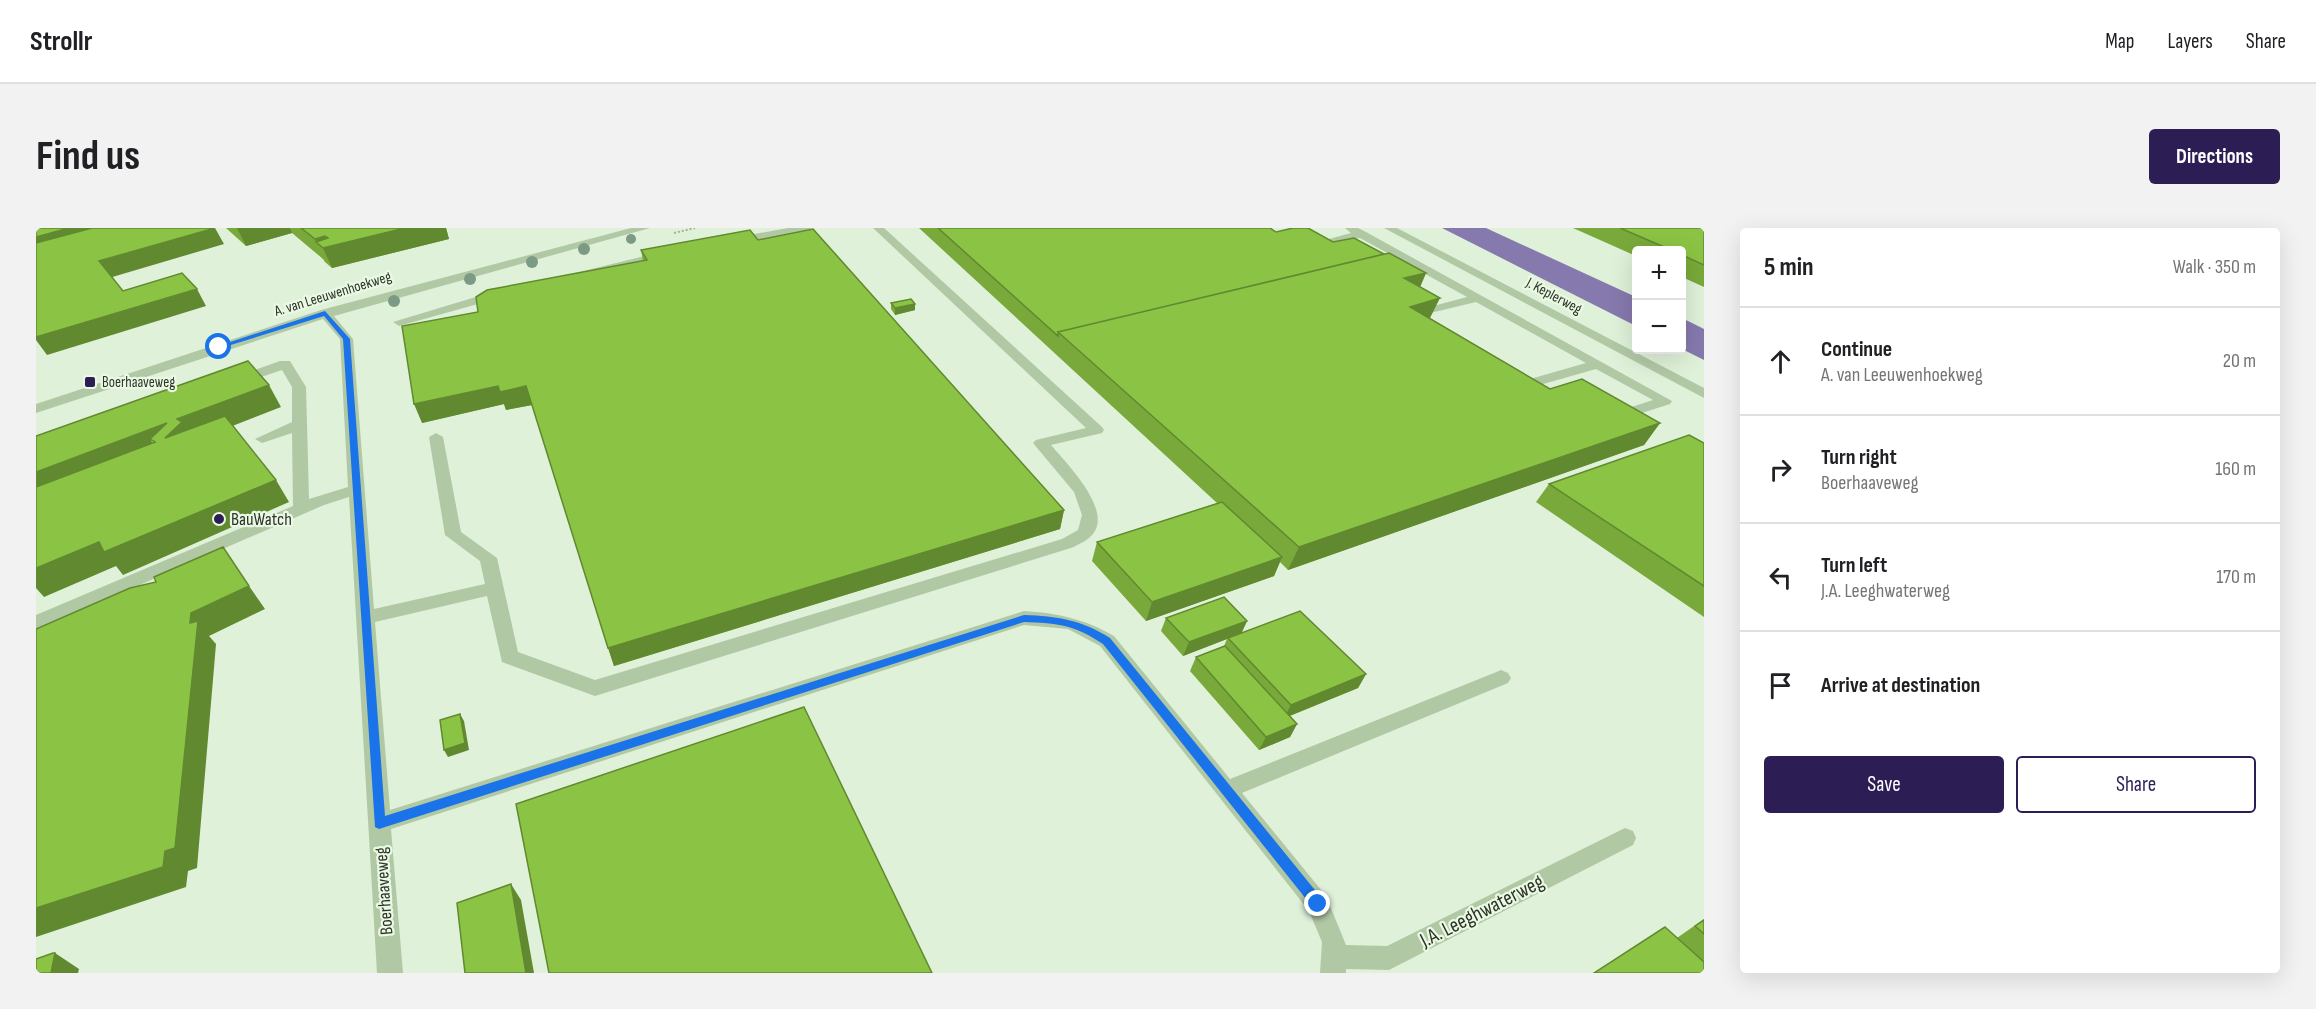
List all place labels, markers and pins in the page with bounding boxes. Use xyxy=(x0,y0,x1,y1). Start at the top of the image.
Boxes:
place label: Boerhaaveweg xyxy=(102,373,175,392)
marker: Boerhaaveweg xyxy=(83,375,97,389)
place label: BauWatch xyxy=(231,509,292,530)
marker: BauWatch xyxy=(212,512,226,526)

